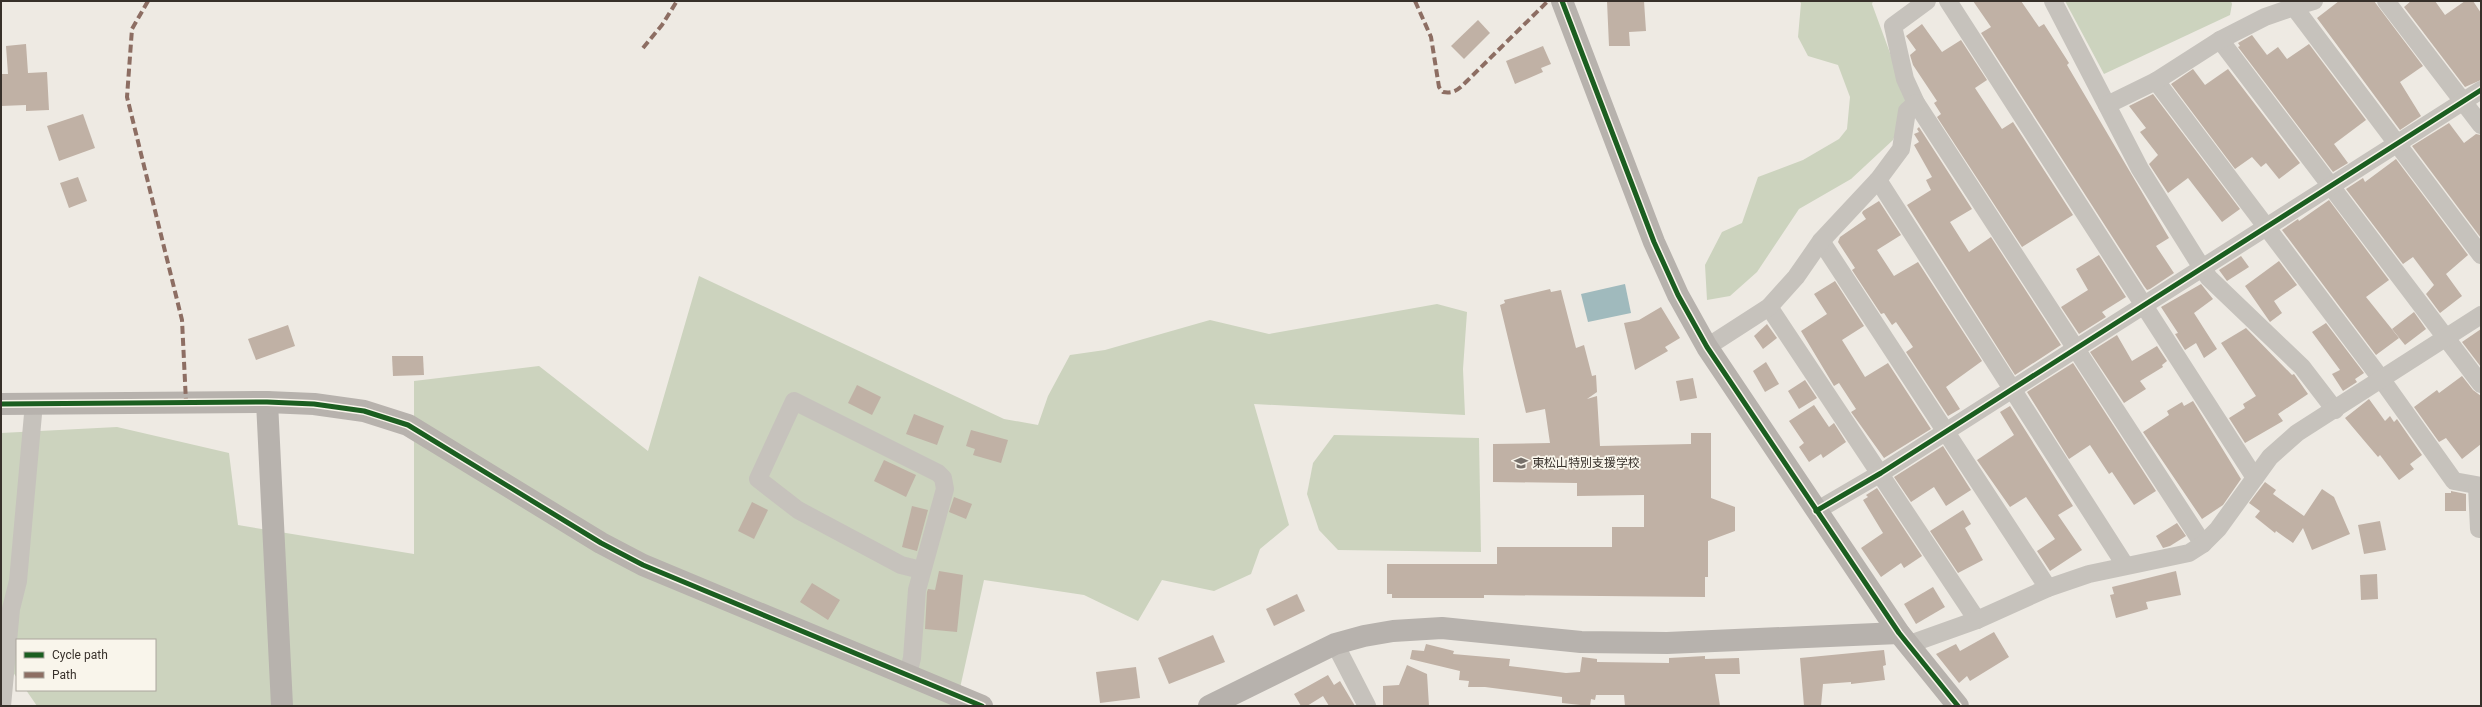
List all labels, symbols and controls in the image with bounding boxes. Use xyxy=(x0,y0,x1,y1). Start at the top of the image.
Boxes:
school or university icon: 東松山特別支援学校 xyxy=(1513,455,1529,471)
place label: 東松山特別支援学校 xyxy=(1532,456,1640,470)
legend xyxy=(16,639,156,691)
text: Cycle path xyxy=(52,648,108,662)
text: Path xyxy=(52,668,77,682)

